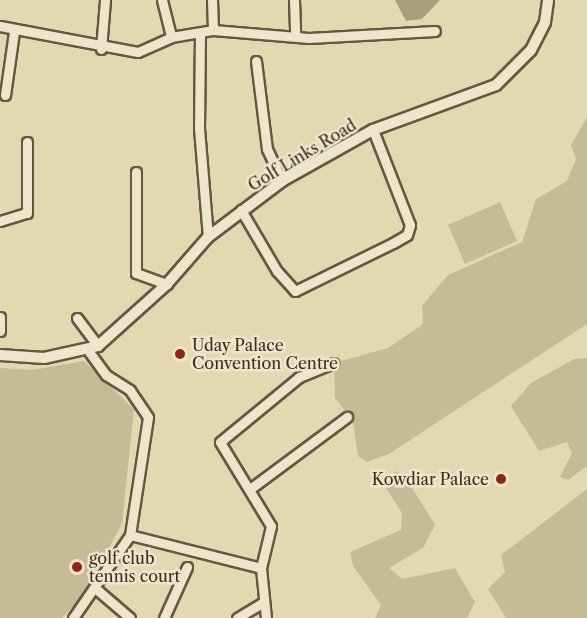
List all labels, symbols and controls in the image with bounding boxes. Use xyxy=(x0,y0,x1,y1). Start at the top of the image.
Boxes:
street label: Golf Links Road xyxy=(244,115,360,195)
place label: Uday Palace Convention Centre xyxy=(192,335,338,373)
marker: Uday Palace Convention Centre xyxy=(173,347,187,361)
place label: Kowdiar Palace xyxy=(372,469,489,489)
marker: Kowdiar Palace xyxy=(494,472,508,486)
place label: golf club tennis court xyxy=(89,548,180,586)
marker: golf club tennis court xyxy=(70,560,84,574)

